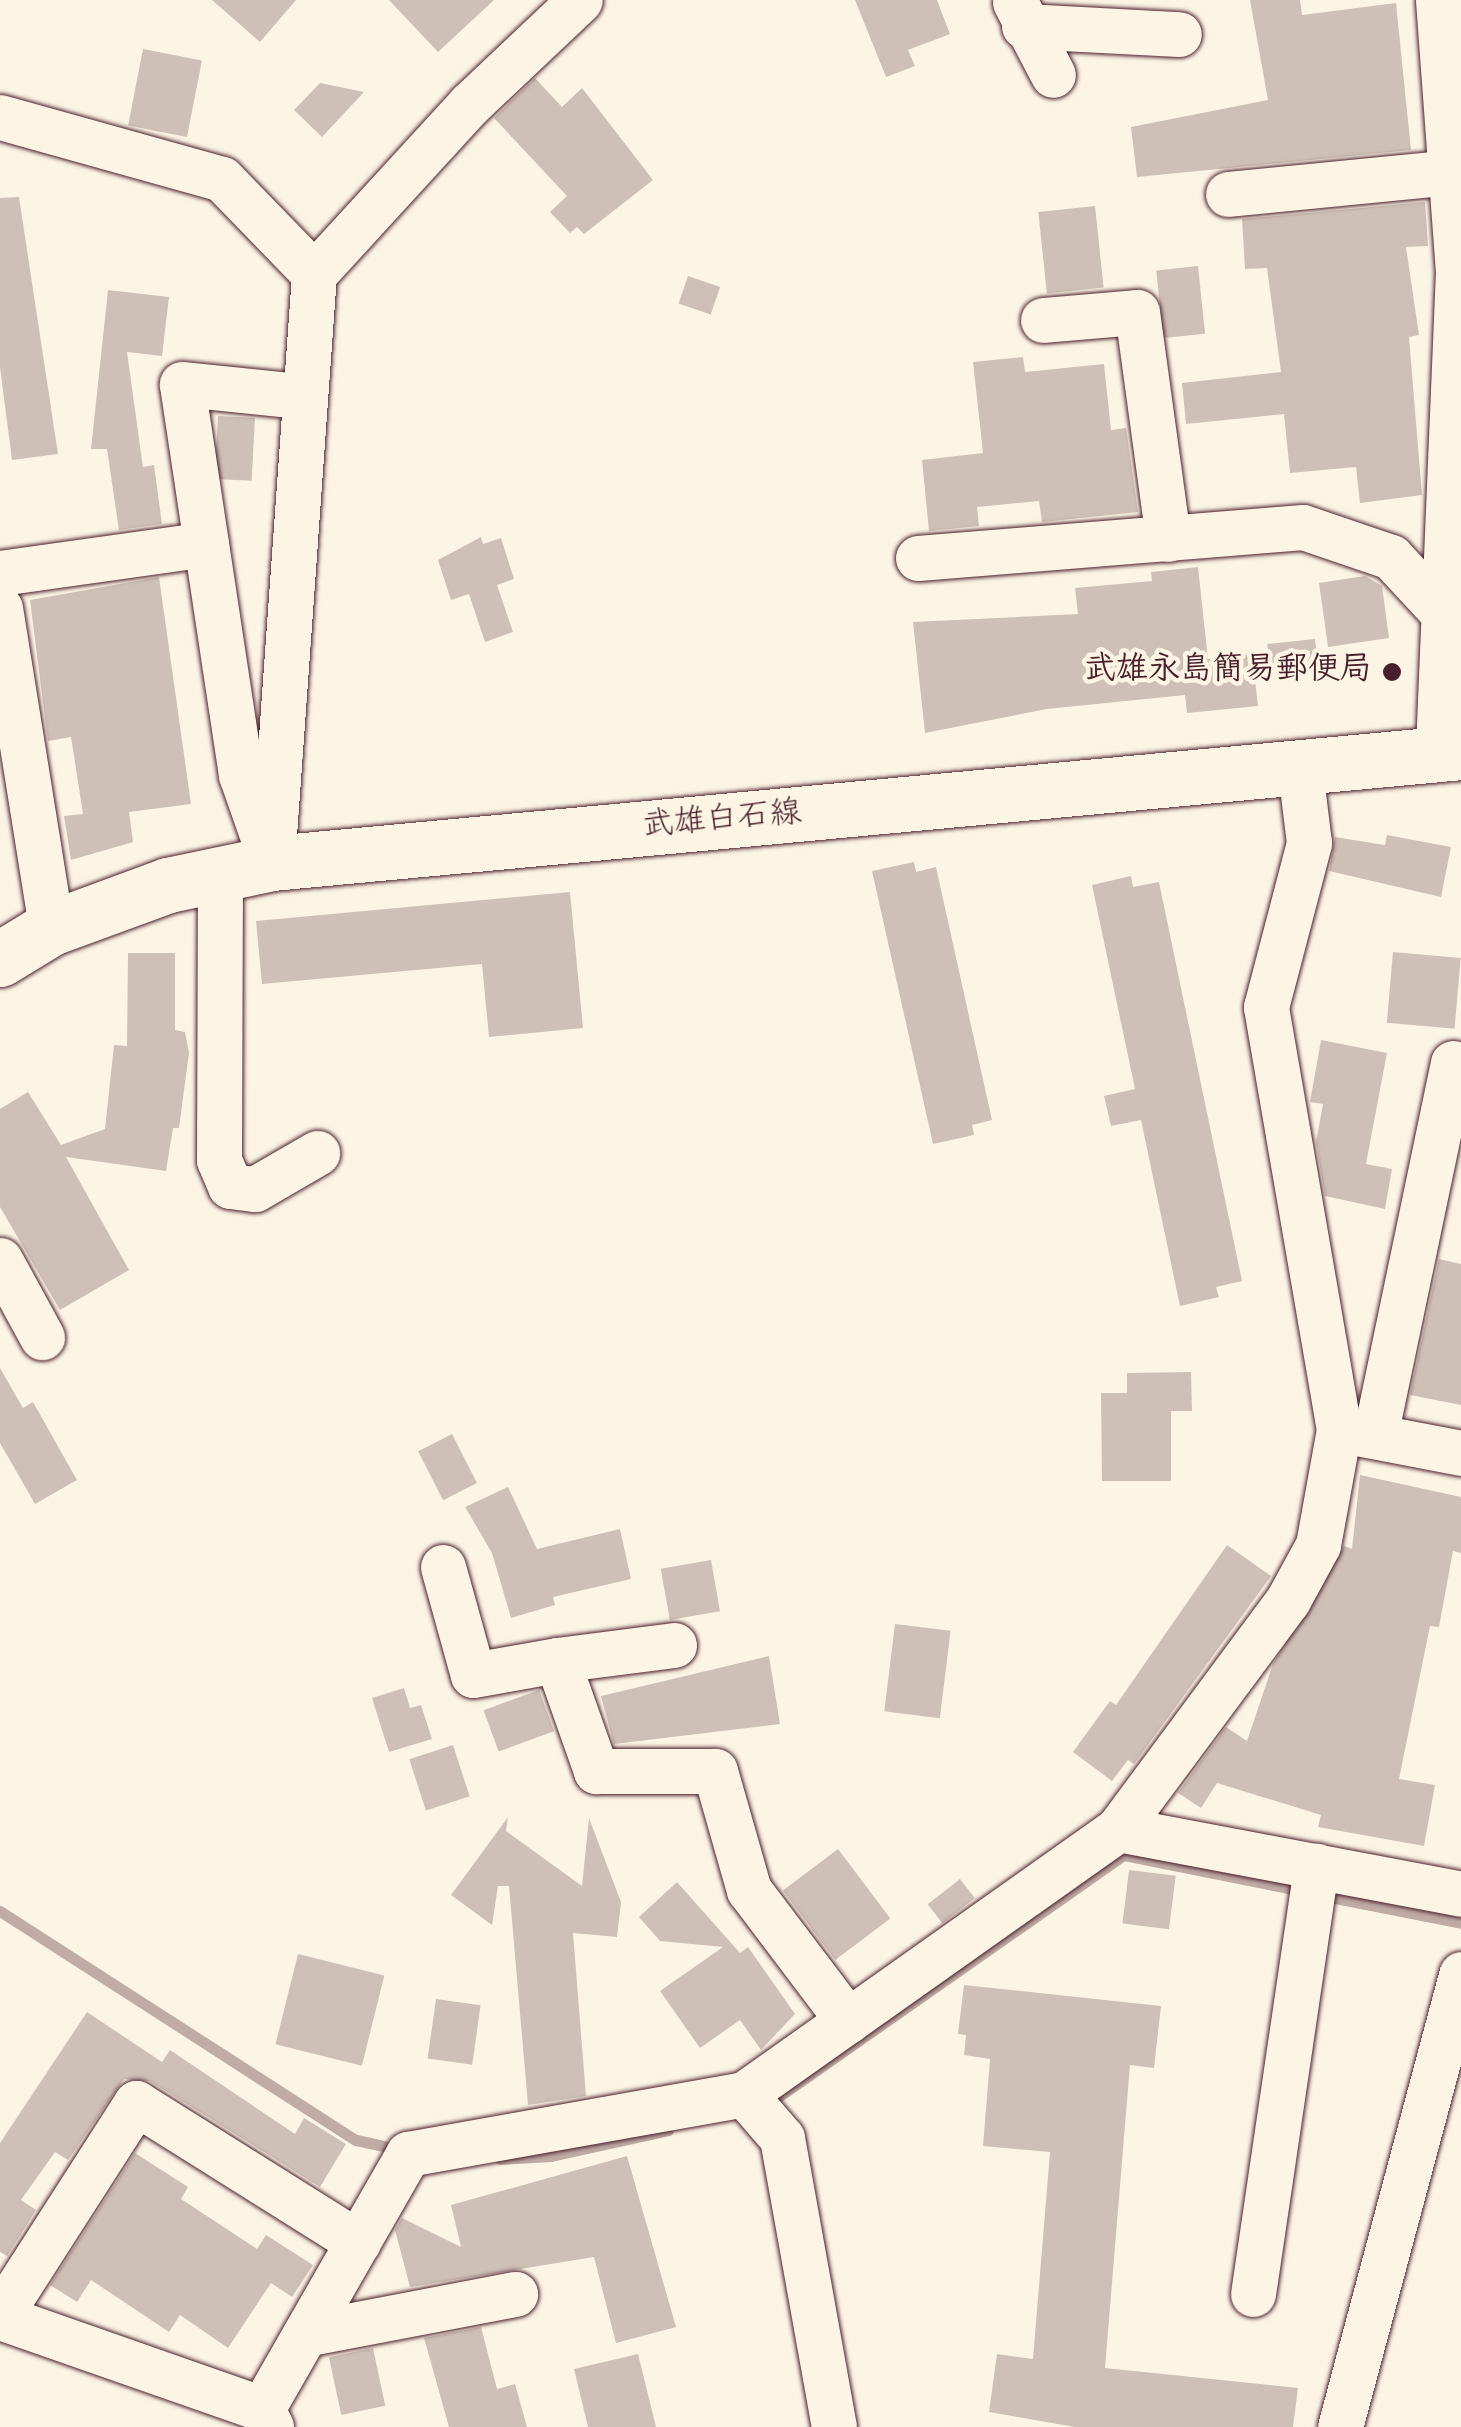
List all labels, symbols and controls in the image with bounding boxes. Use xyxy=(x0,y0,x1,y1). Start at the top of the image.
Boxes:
place label: 武雄永島簡易郵便局 xyxy=(1084,653,1372,691)
marker: 武雄永島簡易郵便局 xyxy=(1381,661,1403,683)
street label: 武雄白石線 xyxy=(641,796,803,848)

